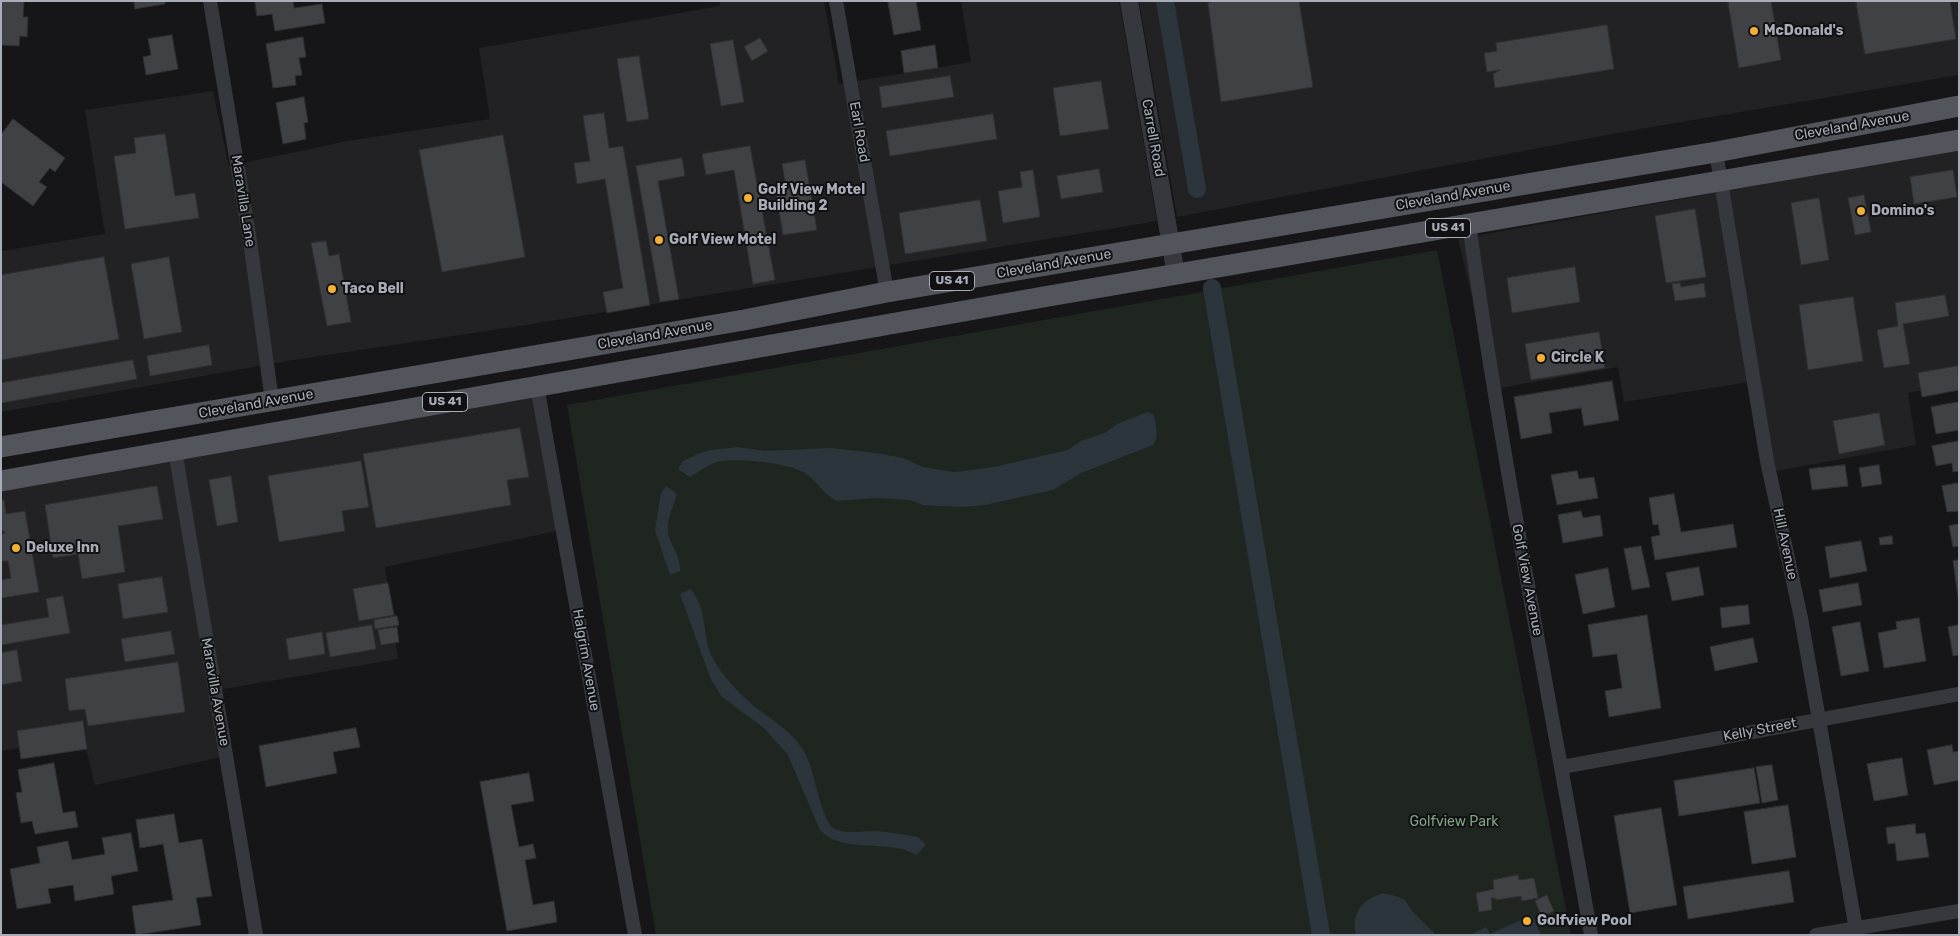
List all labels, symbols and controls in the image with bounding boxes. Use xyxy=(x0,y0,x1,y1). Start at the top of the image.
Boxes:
place label: McDonald's xyxy=(1764,23,1843,39)
marker: McDonald's xyxy=(1748,25,1760,37)
street label: Carrell Road xyxy=(1138,98,1168,178)
street label: Earl Road xyxy=(845,100,873,164)
street label: Cleveland Avenue xyxy=(1793,108,1911,144)
street label: Maravilla Lane xyxy=(227,154,259,248)
street label: Cleveland Avenue xyxy=(1394,178,1512,214)
place label: Golf View Motel Building 2 xyxy=(758,182,865,214)
marker: Golf View Motel Building 2 xyxy=(742,192,754,204)
place label: Domino's xyxy=(1871,203,1935,219)
marker: Domino's xyxy=(1855,205,1867,217)
road number: US 41 xyxy=(1426,218,1470,238)
place label: Golf View Motel xyxy=(669,232,776,248)
marker: Golf View Motel xyxy=(653,234,665,246)
street label: Cleveland Avenue xyxy=(995,246,1113,282)
road number: US 41 xyxy=(930,272,974,290)
place label: Taco Bell xyxy=(342,281,404,297)
marker: Taco Bell xyxy=(326,283,338,295)
street label: Cleveland Avenue xyxy=(596,317,714,353)
place label: Circle K xyxy=(1551,350,1604,366)
marker: Circle K xyxy=(1535,352,1547,364)
street label: Cleveland Avenue xyxy=(197,386,315,422)
road number: US 41 xyxy=(422,392,468,412)
street label: Hill Avenue xyxy=(1769,507,1801,581)
street label: Golf View Avenue xyxy=(1508,523,1546,637)
place label: Deluxe Inn xyxy=(26,540,99,556)
marker: Deluxe Inn xyxy=(10,542,22,554)
street label: Halgrim Avenue xyxy=(569,608,603,712)
street label: Maravilla Avenue xyxy=(197,636,233,748)
street label: Kelly Street xyxy=(1722,715,1798,745)
park label: Golfview Park xyxy=(1410,814,1498,830)
place label: Golfview Pool xyxy=(1537,913,1631,929)
marker: Golfview Pool xyxy=(1521,915,1533,927)

